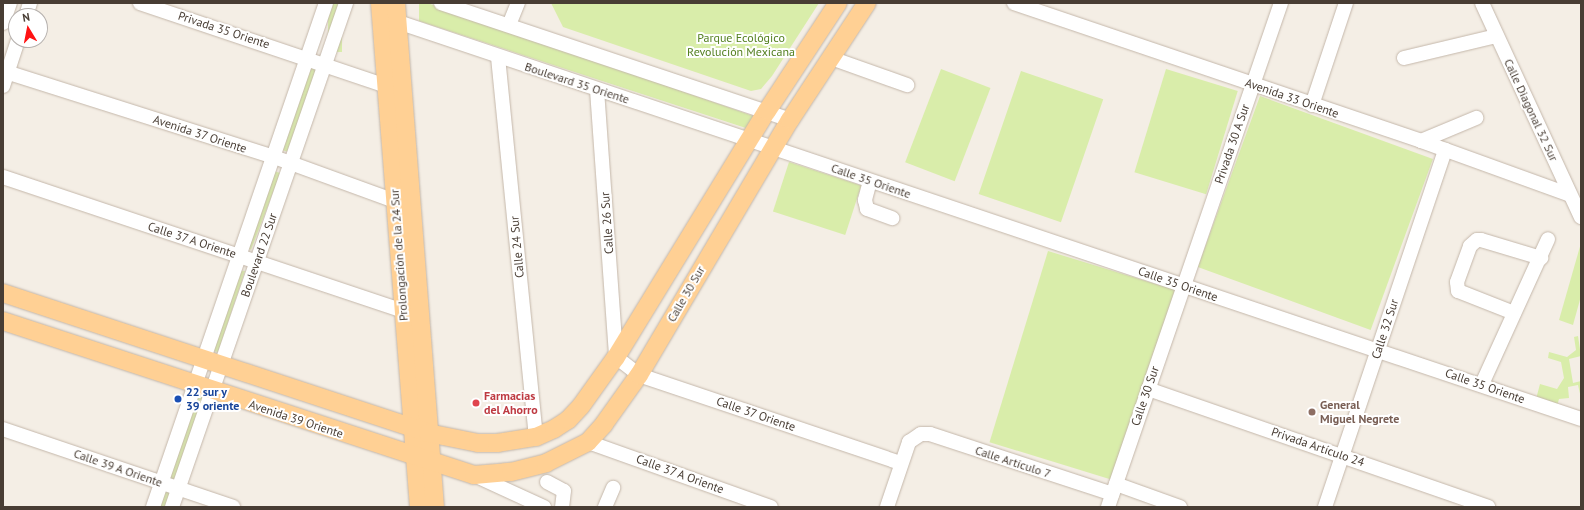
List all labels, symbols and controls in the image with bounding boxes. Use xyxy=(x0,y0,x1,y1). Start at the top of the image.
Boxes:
north arrow xyxy=(8,8,48,48)
street label: Privada 35 Oriente xyxy=(176,8,272,52)
text: N xyxy=(21,10,31,25)
park label: Parque Ecológico Revolución Mexicana xyxy=(687,31,795,59)
street label: Calle Diagonal 32 Sur xyxy=(1501,57,1561,163)
street label: Boulevard 35 Oriente xyxy=(523,59,631,107)
street label: Avenida 33 Oriente xyxy=(1243,75,1341,121)
street label: Privada 30 A Sur xyxy=(1211,102,1253,186)
street label: Avenida 37 Oriente xyxy=(151,112,249,156)
street label: Calle 35 Oriente xyxy=(829,161,913,201)
street label: Prolongación de la 24 Sur xyxy=(387,189,411,321)
street label: Calle 26 Sur xyxy=(598,192,616,254)
street label: Boulevard 22 Sur xyxy=(238,211,280,299)
street label: Calle 24 Sur xyxy=(507,215,527,279)
street label: Calle 37 A Oriente xyxy=(145,219,239,261)
street label: Calle 30 Sur xyxy=(664,264,708,324)
street label: Calle 35 Oriente xyxy=(1136,264,1220,304)
street label: Calle 32 Sur xyxy=(1369,297,1401,361)
street label: Calle 30 Sur xyxy=(1128,364,1162,428)
street label: Calle 35 Oriente xyxy=(1443,366,1527,406)
place label: 22 sur y 39 oriente xyxy=(186,385,239,413)
place label: Farmacias del Ahorro xyxy=(484,389,538,417)
marker: 22 sur y 39 oriente xyxy=(173,394,183,404)
street label: Calle 37 Oriente xyxy=(714,394,798,434)
street label: Avenida 39 Oriente xyxy=(247,397,345,441)
marker: Farmacias del Ahorro xyxy=(471,398,481,408)
place label: General Miguel Negrete xyxy=(1320,398,1399,426)
marker: General Miguel Negrete xyxy=(1307,407,1317,417)
street label: Privada Artículo 24 xyxy=(1269,424,1367,470)
street label: Calle Artículo 7 xyxy=(973,443,1053,481)
street label: Calle 39 A Oriente xyxy=(71,446,165,490)
street label: Calle 37 A Oriente xyxy=(634,451,726,497)

